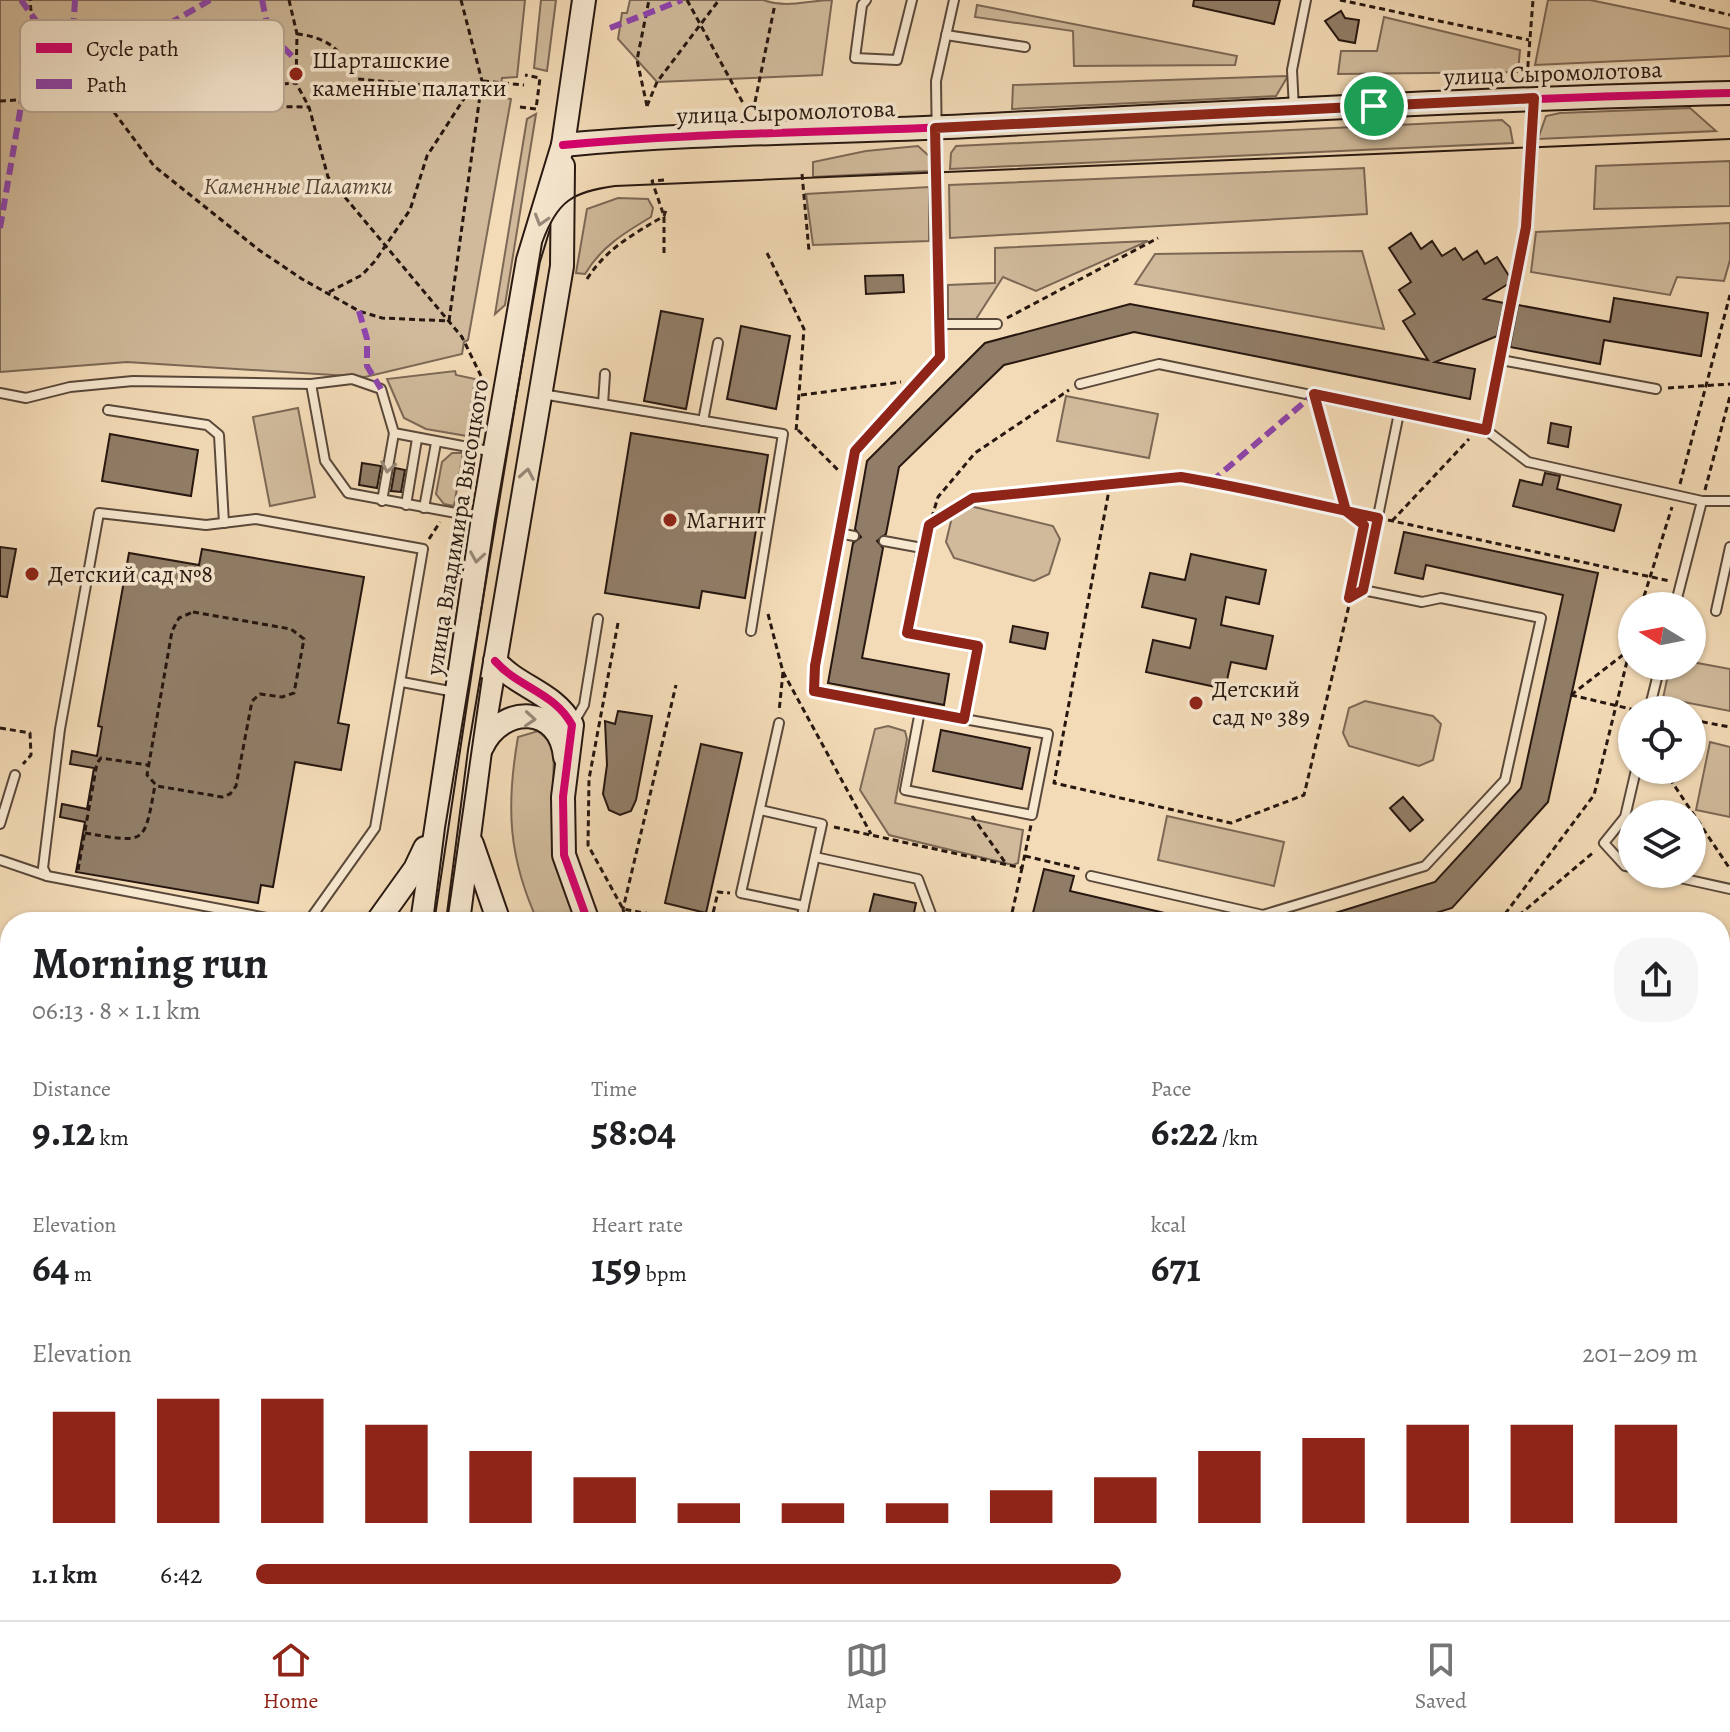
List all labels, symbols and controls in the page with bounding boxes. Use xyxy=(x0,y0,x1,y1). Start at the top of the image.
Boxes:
legend xyxy=(20,20,284,112)
text: Cycle path xyxy=(86,34,179,64)
place label: Шарташские каменные палатки xyxy=(312,44,507,104)
street label: улица Сыромолотова xyxy=(1442,53,1663,93)
marker: Шарташские каменные палатки xyxy=(287,65,305,83)
text: Path xyxy=(86,70,127,100)
pin xyxy=(1340,72,1408,140)
icon: arrive xyxy=(1352,84,1396,128)
street label: улица Сыромолотова xyxy=(675,92,896,132)
park label: Каменные Палатки xyxy=(203,170,393,202)
one-way arrow xyxy=(534,212,550,226)
street label: улица Владимира Высоцкого xyxy=(418,377,496,678)
one-way arrow xyxy=(380,460,397,474)
one-way arrow xyxy=(518,467,535,481)
place label: Магнит xyxy=(686,504,766,536)
marker: Магнит xyxy=(661,511,679,529)
one-way arrow xyxy=(469,551,486,564)
place label: Детский сад №8 xyxy=(48,558,213,590)
marker: Детский сад №8 xyxy=(23,565,41,583)
north arrow xyxy=(1618,592,1706,680)
map controls xyxy=(1618,592,1706,888)
place label: Детский сад № 389 xyxy=(1212,673,1310,733)
marker: Детский сад № 389 xyxy=(1187,694,1205,712)
button: locate xyxy=(1618,696,1706,784)
one-way arrow xyxy=(524,710,537,727)
button: layers xyxy=(1618,800,1706,888)
text: Morning run xyxy=(32,933,268,993)
button: share xyxy=(1614,938,1698,1022)
text: 06:13 · 8 × 1.1 km xyxy=(32,993,201,1028)
text: Distance xyxy=(32,1074,111,1104)
text: Time xyxy=(591,1074,637,1104)
text: Pace xyxy=(1151,1074,1191,1104)
text: 9.12 xyxy=(32,1104,95,1159)
text: 58:04 xyxy=(591,1104,676,1159)
text: 6:22 xyxy=(1151,1104,1218,1159)
text: km xyxy=(95,1123,129,1153)
text: /km xyxy=(1218,1123,1258,1153)
text: Elevation xyxy=(32,1210,116,1240)
text: Heart rate xyxy=(591,1210,683,1240)
text: kcal xyxy=(1151,1210,1186,1240)
text: 64 xyxy=(32,1240,69,1295)
text: 159 xyxy=(591,1240,641,1295)
text: 671 xyxy=(1151,1240,1201,1295)
text: m xyxy=(69,1259,92,1289)
text: bpm xyxy=(641,1259,687,1289)
text: Elevation xyxy=(32,1336,132,1371)
text: 201–209 m xyxy=(1582,1336,1698,1371)
text: 1.1 km xyxy=(32,1557,98,1592)
text: 6:42 xyxy=(160,1557,202,1592)
tab: Home xyxy=(263,1638,318,1716)
tab: Map xyxy=(845,1638,889,1716)
tab: Saved xyxy=(1415,1638,1467,1716)

